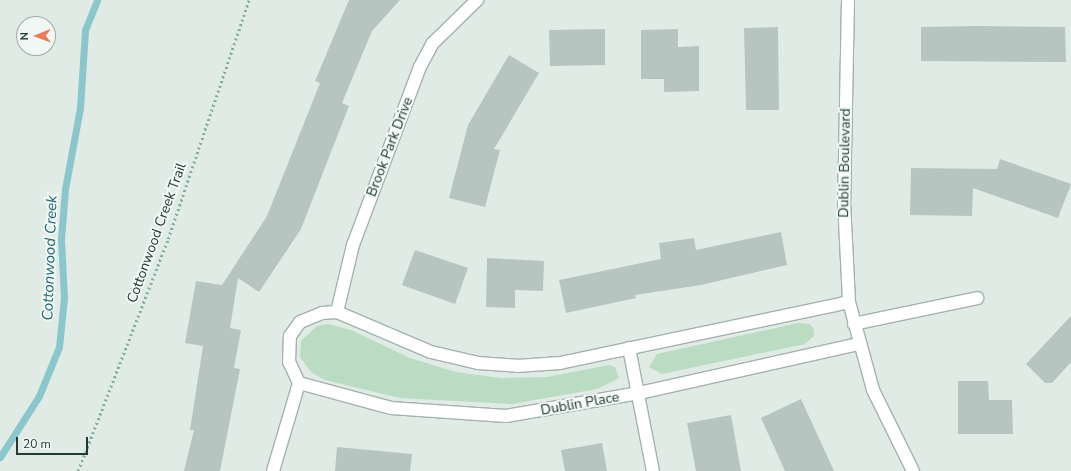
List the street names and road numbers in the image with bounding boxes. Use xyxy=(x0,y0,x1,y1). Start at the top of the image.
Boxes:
street label: Brook Park Drive xyxy=(363,95,417,199)
street label: Dublin Boulevard xyxy=(836,108,854,218)
street label: Cottonwood Creek Trail xyxy=(124,161,190,305)
street label: Dublin Place xyxy=(539,389,621,419)

